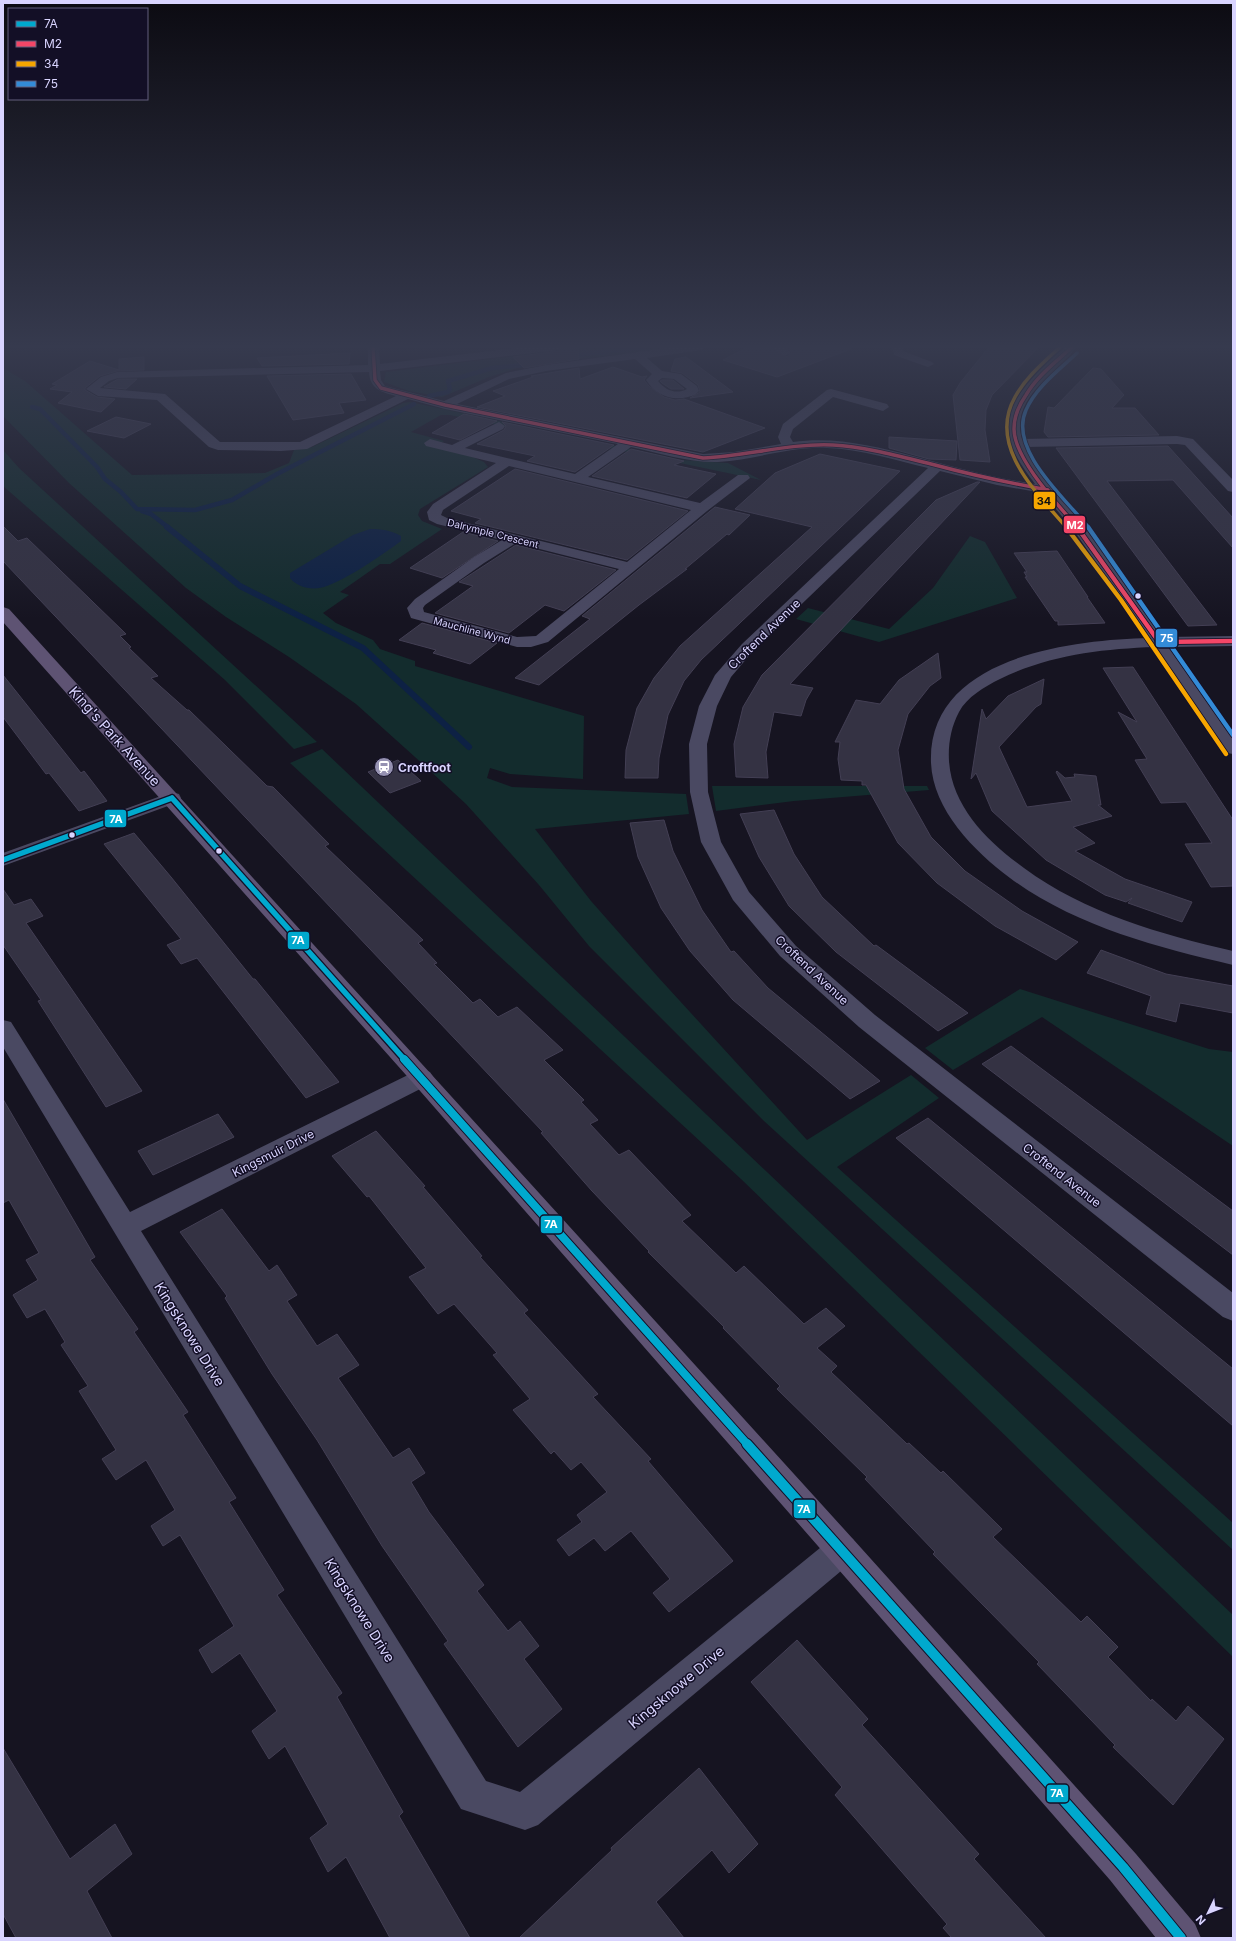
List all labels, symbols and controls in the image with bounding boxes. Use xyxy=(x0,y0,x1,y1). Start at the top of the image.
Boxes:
legend xyxy=(8,8,148,100)
text: 7A xyxy=(44,16,58,31)
text: M2 xyxy=(44,36,62,51)
text: 34 xyxy=(44,56,59,71)
text: 75 xyxy=(44,76,58,91)
line badge: 34 xyxy=(1033,491,1056,510)
text: 34 xyxy=(1037,494,1051,508)
line badge: M2 xyxy=(1063,515,1086,534)
street label: Dalrymple Crescent xyxy=(446,516,541,550)
text: M2 xyxy=(1066,518,1084,532)
unlabelled marker xyxy=(1133,591,1143,601)
street label: Croftend Avenue xyxy=(725,596,803,672)
street label: Mauchline Wynd xyxy=(432,614,512,646)
line badge: 75 xyxy=(1155,628,1178,648)
text: 75 xyxy=(1160,631,1174,645)
street label: King's Park Avenue xyxy=(66,683,164,789)
station icon: Croftfoot xyxy=(373,756,395,778)
place label: Croftfoot xyxy=(398,760,451,775)
line badge: 7A xyxy=(104,809,127,828)
text: 7A xyxy=(109,812,123,826)
unlabelled marker xyxy=(67,830,77,840)
unlabelled marker xyxy=(214,846,224,856)
line badge: 7A xyxy=(287,931,310,950)
street label: Croftend Avenue xyxy=(772,932,852,1008)
text: 7A xyxy=(291,933,305,947)
street label: Kingsmuir Drive xyxy=(229,1126,317,1180)
street label: Croftend Avenue xyxy=(1020,1140,1104,1210)
line badge: 7A xyxy=(540,1215,563,1234)
text: 7A xyxy=(544,1217,558,1231)
street label: Kingsknowe Drive xyxy=(151,1279,229,1389)
line badge: 7A xyxy=(793,1499,816,1519)
text: 7A xyxy=(797,1502,811,1516)
street label: Kingsknowe Drive xyxy=(321,1555,399,1665)
street label: Kingsknowe Drive xyxy=(625,1642,727,1732)
line badge: 7A xyxy=(1046,1784,1069,1803)
text: 7A xyxy=(1050,1786,1064,1800)
north arrow xyxy=(1188,1893,1228,1933)
text: N xyxy=(1193,1912,1209,1928)

